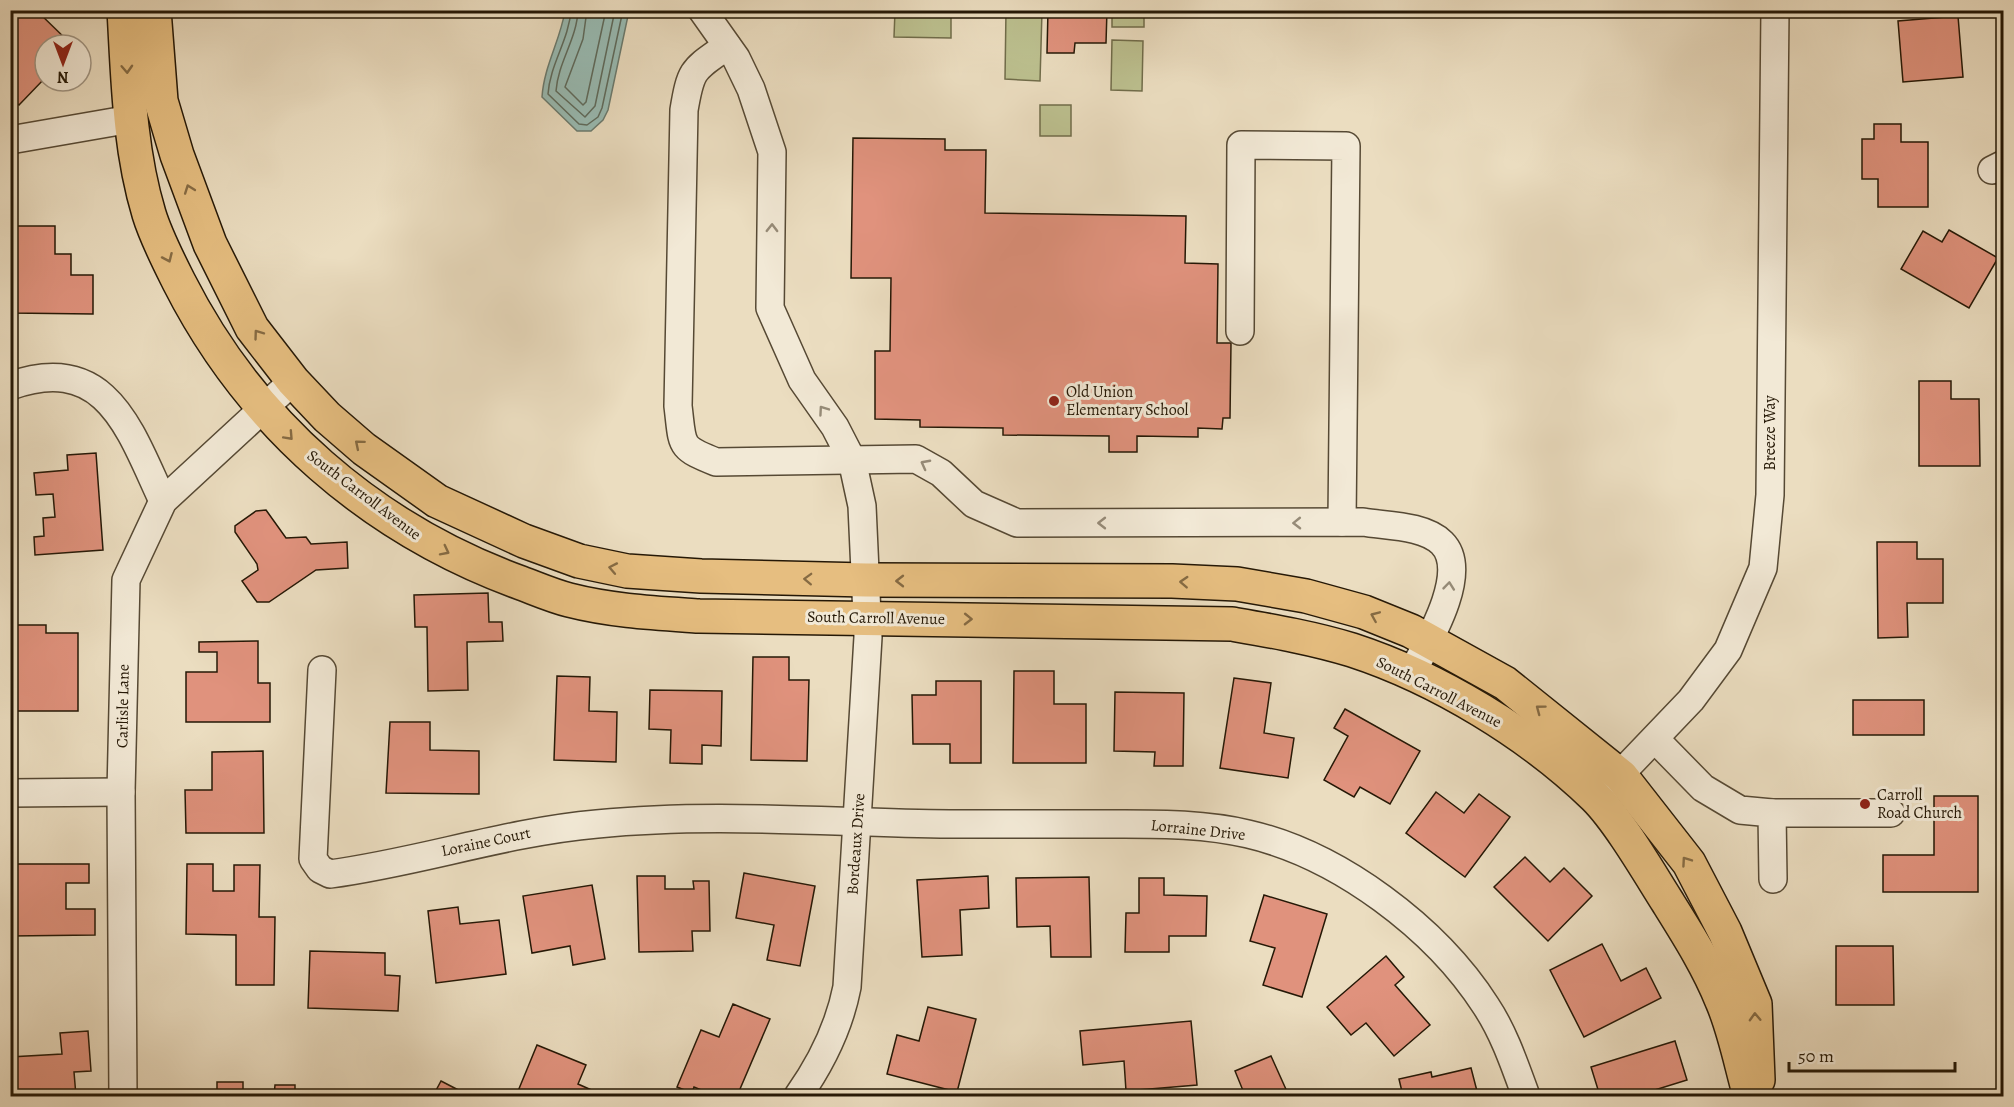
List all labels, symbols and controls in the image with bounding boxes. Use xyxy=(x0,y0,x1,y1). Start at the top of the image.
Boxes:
north arrow xyxy=(33,33,93,93)
one-way arrow xyxy=(121,64,134,73)
text: N xyxy=(57,66,69,88)
one-way arrow xyxy=(184,184,196,195)
one-way arrow xyxy=(765,224,778,233)
one-way arrow xyxy=(160,252,172,263)
one-way arrow xyxy=(254,330,265,341)
place label: Old Union Elementary School xyxy=(1066,381,1189,421)
marker: Old Union Elementary School xyxy=(1047,394,1061,408)
street label: Breeze Way xyxy=(1759,394,1781,471)
one-way arrow xyxy=(819,405,830,416)
one-way arrow xyxy=(282,429,293,439)
one-way arrow xyxy=(355,441,366,452)
street label: South Carroll Avenue xyxy=(302,445,426,545)
one-way arrow xyxy=(921,460,932,471)
one-way arrow xyxy=(1097,517,1106,529)
one-way arrow xyxy=(1292,517,1301,529)
one-way arrow xyxy=(439,544,449,555)
one-way arrow xyxy=(608,562,618,575)
one-way arrow xyxy=(803,572,812,585)
one-way arrow xyxy=(895,575,904,587)
one-way arrow xyxy=(1180,575,1189,588)
one-way arrow xyxy=(1442,581,1455,591)
street label: South Carroll Avenue xyxy=(807,606,945,630)
one-way arrow xyxy=(1371,612,1382,624)
one-way arrow xyxy=(964,613,973,625)
street label: South Carroll Avenue xyxy=(1373,651,1505,733)
street label: Carlisle Lane xyxy=(111,664,135,748)
one-way arrow xyxy=(1536,705,1547,716)
place label: Carroll Road Church xyxy=(1877,784,1962,824)
street label: Bordeaux Drive xyxy=(841,792,871,896)
marker: Carroll Road Church xyxy=(1858,797,1872,811)
street label: Lorraine Drive xyxy=(1150,814,1246,846)
street label: Loraine Court xyxy=(439,822,533,862)
one-way arrow xyxy=(1682,856,1693,867)
one-way arrow xyxy=(1749,1013,1762,1022)
scale bar xyxy=(1789,1035,1956,1073)
text: 50 m xyxy=(1798,1044,1834,1068)

